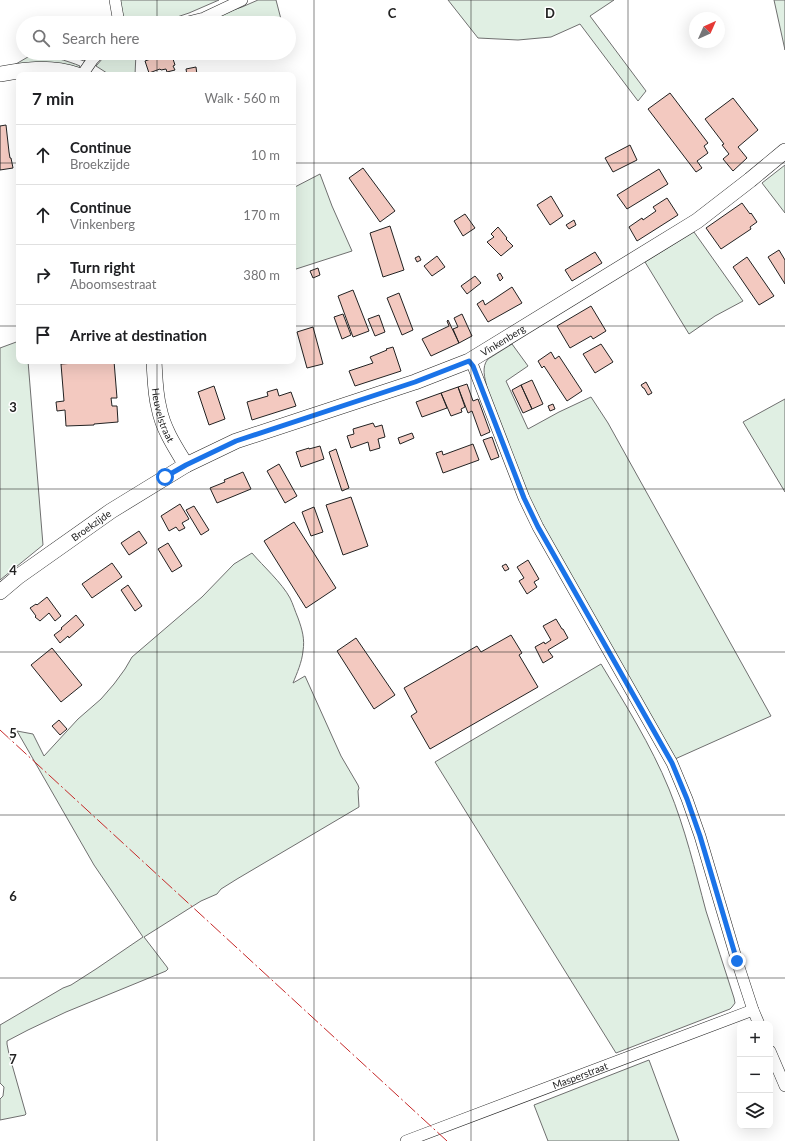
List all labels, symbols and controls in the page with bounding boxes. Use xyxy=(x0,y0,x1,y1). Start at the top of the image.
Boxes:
text: C xyxy=(388,5,397,21)
text: D xyxy=(545,5,555,21)
north arrow xyxy=(689,12,725,48)
search box xyxy=(16,16,296,60)
icon: search xyxy=(30,27,52,49)
text: Search here xyxy=(62,29,139,47)
text: 7 min xyxy=(32,88,74,109)
text: Walk · 560 m xyxy=(204,90,280,106)
text: Continue xyxy=(70,138,131,156)
icon: ahead xyxy=(32,144,54,166)
text: 10 m xyxy=(251,147,280,163)
text: Broekzijde xyxy=(70,156,130,172)
text: Continue xyxy=(70,198,131,216)
icon: ahead xyxy=(32,204,54,226)
text: 170 m xyxy=(243,207,280,223)
text: Vinkenberg xyxy=(70,216,135,232)
text: Turn right xyxy=(70,258,135,276)
icon: right xyxy=(32,264,54,286)
text: 380 m xyxy=(243,267,280,283)
text: Aboomsestraat xyxy=(70,276,156,292)
street label: Vinkenberg xyxy=(478,322,527,358)
icon: arrive xyxy=(32,324,54,346)
text: Arrive at destination xyxy=(70,326,207,344)
street label: Heuvelstraat xyxy=(150,387,177,444)
text: 3 xyxy=(9,399,17,415)
route start xyxy=(156,468,174,486)
street label: Broekzijde xyxy=(69,507,113,543)
text: 4 xyxy=(9,562,17,578)
text: 5 xyxy=(9,725,17,741)
text: 6 xyxy=(9,888,17,904)
route end xyxy=(728,952,746,970)
map controls xyxy=(737,1021,773,1129)
button: + xyxy=(737,1021,773,1057)
text: 7 xyxy=(9,1051,17,1067)
button: − xyxy=(737,1057,773,1093)
street label: Masperstraat xyxy=(551,1059,610,1091)
button: layers xyxy=(737,1093,773,1129)

